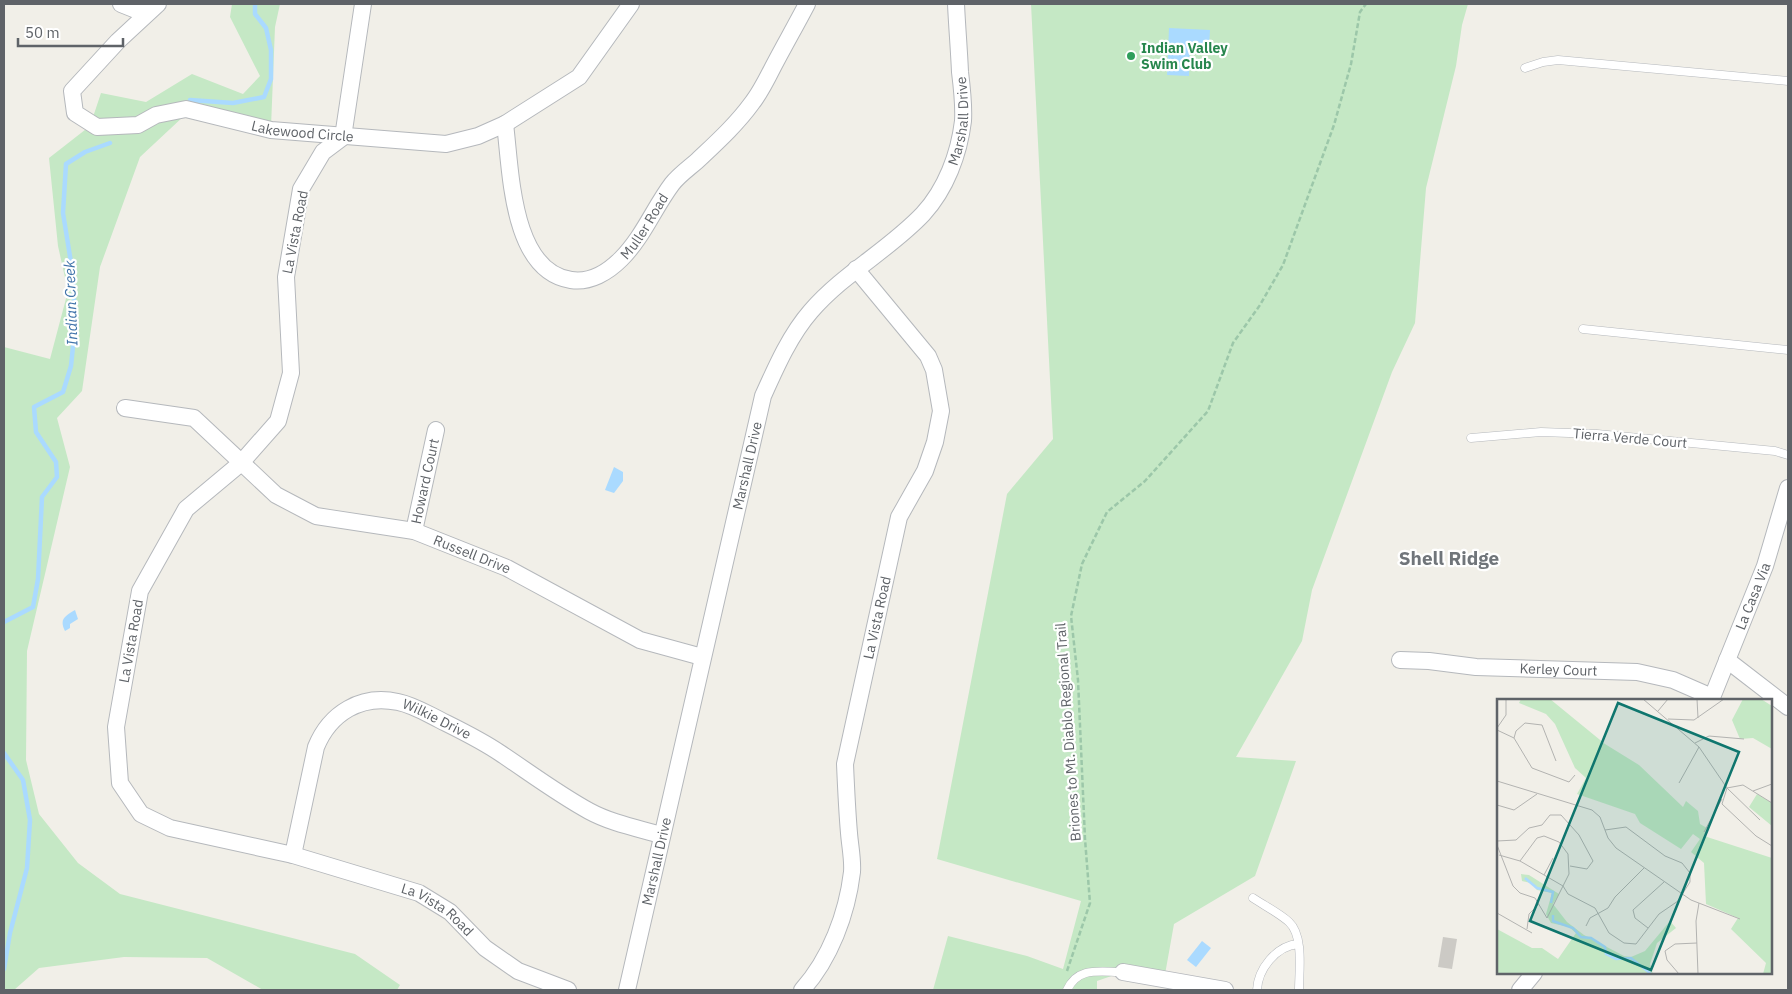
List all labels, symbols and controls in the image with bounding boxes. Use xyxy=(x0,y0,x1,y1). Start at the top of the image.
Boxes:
scale bar xyxy=(18,15,122,47)
text: 50 m xyxy=(25,23,60,42)
place label: Indian Valley Swim Club xyxy=(1141,39,1228,73)
marker: Indian Valley Swim Club xyxy=(1125,50,1137,62)
street label: Marshall Drive xyxy=(944,75,972,168)
street label: Lakewood Circle xyxy=(249,116,355,146)
street label: La Vista Road xyxy=(278,189,312,275)
street label: Muller Road xyxy=(616,190,672,263)
water label: Indian Creek xyxy=(60,260,81,346)
street label: Marshall Drive xyxy=(728,420,766,511)
street label: Tierra Verde Court xyxy=(1572,424,1688,452)
street label: Howard Court xyxy=(407,437,443,526)
street label: Russell Drive xyxy=(431,531,514,578)
district label: Shell Ridge xyxy=(1399,546,1499,570)
street label: La Casa Via xyxy=(1731,559,1775,632)
street label: La Vista Road xyxy=(859,575,895,661)
street label: La Vista Road xyxy=(115,598,147,684)
street label: Briones to Mt. Diablo Regional Trail xyxy=(1051,622,1085,842)
street label: Kerley Court xyxy=(1519,659,1598,680)
street label: Wilkie Drive xyxy=(400,695,474,743)
inset map xyxy=(1497,699,1772,974)
street label: Marshall Drive xyxy=(638,815,675,907)
street label: La Vista Road xyxy=(399,879,477,940)

